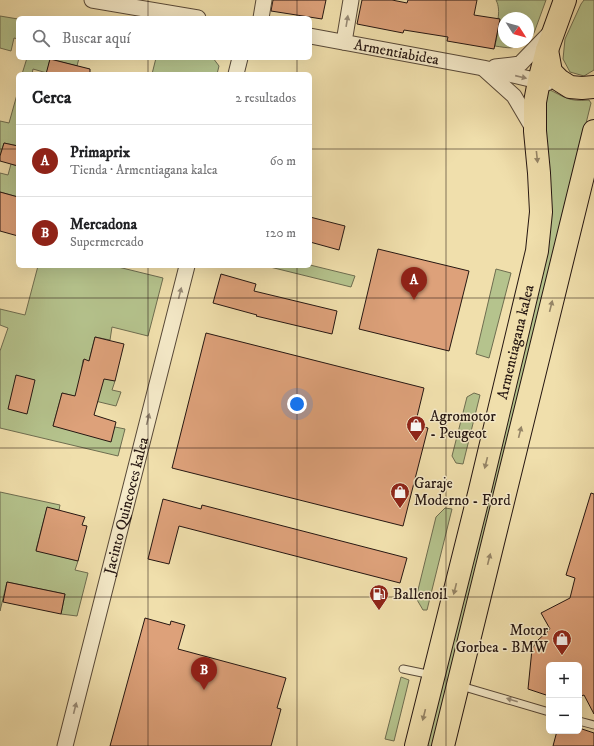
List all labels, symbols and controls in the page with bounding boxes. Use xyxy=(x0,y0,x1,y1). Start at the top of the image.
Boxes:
north arrow xyxy=(498,12,534,48)
one-way arrow xyxy=(344,15,350,27)
search box xyxy=(16,16,312,60)
icon: search xyxy=(30,27,52,49)
text: Buscar aquí xyxy=(62,29,130,48)
street label: Armentiabidea xyxy=(352,35,441,69)
one-way arrow xyxy=(515,74,527,80)
text: Cerca xyxy=(32,87,71,109)
text: 2 resultados xyxy=(235,90,296,106)
text: Primaprix xyxy=(70,143,130,162)
one-way arrow xyxy=(534,151,541,163)
text: A xyxy=(41,153,49,169)
text: 60 m xyxy=(270,153,296,169)
text: Tienda · Armentiagana kalea xyxy=(70,162,218,178)
text: Mercadona xyxy=(70,215,137,234)
text: B xyxy=(41,225,49,241)
text: 120 m xyxy=(265,225,296,241)
text: Supermercado xyxy=(70,234,144,250)
pin: A xyxy=(401,267,427,300)
street label: Armentiagana kalea xyxy=(492,282,538,401)
one-way arrow xyxy=(178,287,184,300)
one-way arrow xyxy=(548,300,554,312)
your location xyxy=(287,394,307,414)
place label: Agromotor - Peugeot xyxy=(430,407,496,443)
one-way arrow xyxy=(146,413,152,426)
shop icon: Agromotor - Peugeot xyxy=(405,414,427,442)
one-way arrow xyxy=(517,426,523,438)
street label: Jacinto Quincoces kalea xyxy=(99,434,153,578)
one-way arrow xyxy=(483,457,489,469)
place label: Garaje Moderno - Ford xyxy=(414,474,511,510)
shop icon: Garaje Moderno - Ford xyxy=(389,481,411,509)
one-way arrow xyxy=(486,553,492,565)
fuel station icon: Ballenoil xyxy=(368,583,390,611)
one-way arrow xyxy=(452,583,458,595)
place label: Ballenoil xyxy=(393,585,448,604)
place label: Motor Gorbea - BMW xyxy=(456,621,548,657)
shop icon: Motor Gorbea - BMW xyxy=(551,628,573,656)
pin: B xyxy=(191,657,217,690)
map controls xyxy=(546,662,582,734)
button: + xyxy=(546,662,582,698)
one-way arrow xyxy=(505,697,517,703)
button: − xyxy=(546,698,582,734)
one-way arrow xyxy=(72,702,78,714)
one-way arrow xyxy=(420,709,426,721)

